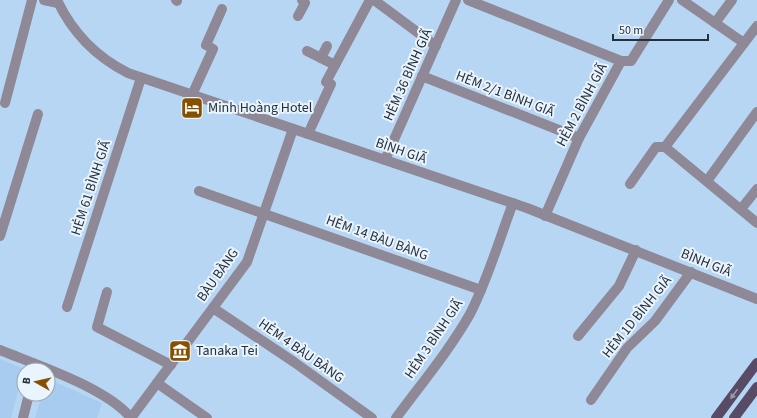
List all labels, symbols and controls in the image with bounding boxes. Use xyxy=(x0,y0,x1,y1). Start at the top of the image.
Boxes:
scale bar xyxy=(613,16,708,42)
text: 50 m xyxy=(619,22,643,39)
street label: HẺM 36 BÌNH GIÃ xyxy=(379,25,437,124)
street label: HẺM 2 BÌNH GIÃ xyxy=(552,59,613,150)
street label: HẺM 2/1 BÌNH GIÃ xyxy=(453,66,557,122)
hotel icon: Minh Hoàng Hotel xyxy=(179,95,205,121)
place label: Minh Hoàng Hotel xyxy=(208,98,313,118)
street label: BÌNH GIÃ xyxy=(373,133,430,169)
street label: HẺM 61 BÌNH GIÃ xyxy=(66,137,116,238)
street label: HẺM 14 BÀU BÀNG xyxy=(323,210,431,266)
street label: BÀU BÀNG xyxy=(192,244,244,306)
street label: BÌNH GIÃ xyxy=(678,244,735,282)
street label: HẺM 1D BÌNH GIÃ xyxy=(598,271,677,362)
street label: HẺM 3 BÌNH GIÃ xyxy=(400,295,468,383)
street label: HẺM 4 BÀU BÀNG xyxy=(254,314,348,388)
museum icon: Tanaka Tei xyxy=(167,338,193,364)
place label: Tanaka Tei xyxy=(196,341,258,361)
north arrow xyxy=(16,362,56,402)
text: B xyxy=(19,376,35,385)
one-way arrow xyxy=(730,389,738,400)

